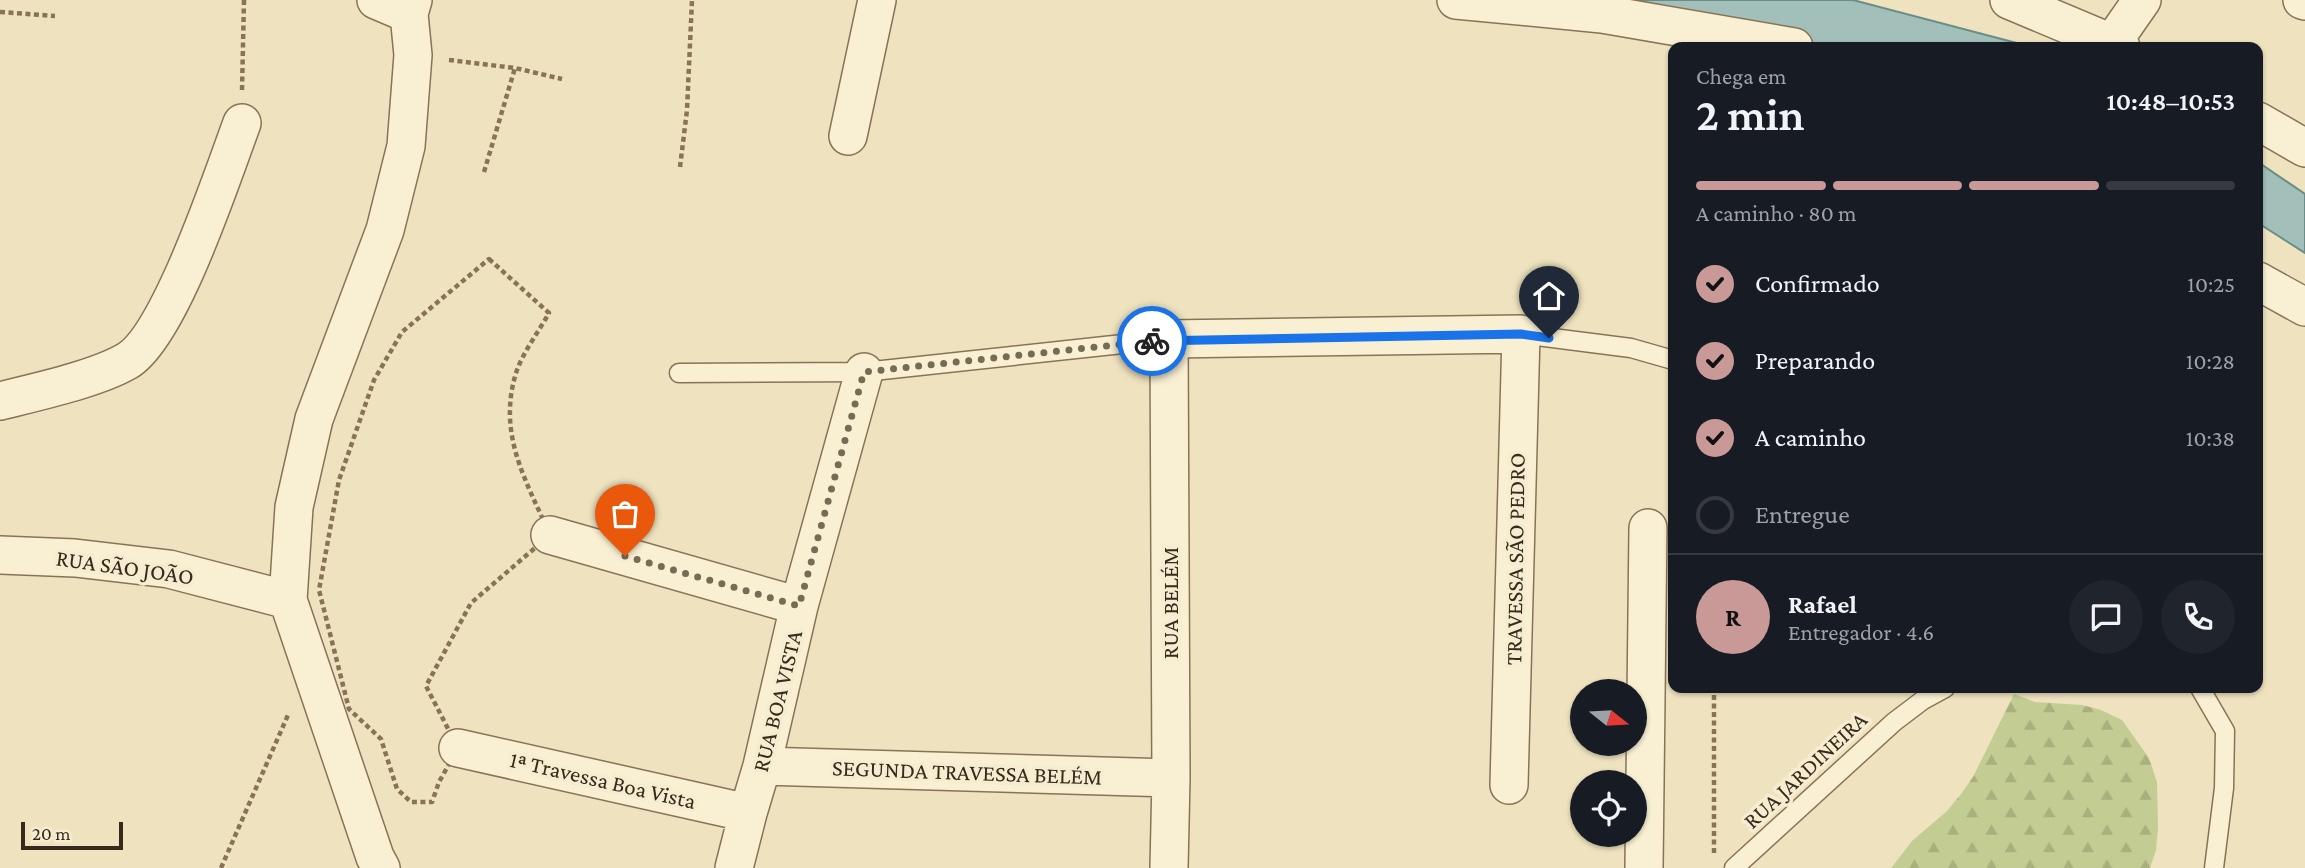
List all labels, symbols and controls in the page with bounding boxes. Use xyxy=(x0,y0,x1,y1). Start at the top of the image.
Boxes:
text: Chega em xyxy=(1696,63,1787,89)
text: 10:48–10:53 xyxy=(2106,87,2235,116)
text: 2 min xyxy=(1696,89,1804,140)
text: A caminho · 80 m xyxy=(1696,200,1857,226)
icon: check xyxy=(1696,265,1734,303)
pin xyxy=(1519,266,1579,338)
text: Confirmado xyxy=(1755,269,1880,298)
text: 10:25 xyxy=(2187,271,2235,297)
icon: home xyxy=(1530,277,1568,315)
courier xyxy=(1117,306,1187,376)
icon: bike xyxy=(1133,322,1171,360)
icon: check xyxy=(1696,342,1734,380)
text: Preparando xyxy=(1755,346,1875,375)
text: 10:28 xyxy=(2186,348,2235,374)
icon: check xyxy=(1696,419,1734,457)
text: A caminho xyxy=(1755,423,1866,452)
text: 10:38 xyxy=(2186,425,2235,451)
street label: TRAVESSA SÃO PEDRO xyxy=(1500,453,1530,665)
pin xyxy=(595,484,655,556)
icon: bag xyxy=(606,495,644,533)
text: Entregue xyxy=(1755,500,1850,529)
street label: RUA SÃO JOÃO xyxy=(55,544,195,590)
street label: RUA BELÉM xyxy=(1157,547,1183,659)
button: chat xyxy=(2069,580,2143,654)
button: phone xyxy=(2161,580,2235,654)
text: Rafael xyxy=(1788,590,1857,619)
text: R xyxy=(1725,603,1741,632)
text: Entregador · 4.6 xyxy=(1788,619,1934,645)
street label: RUA BOA VISTA xyxy=(747,627,807,775)
north arrow xyxy=(1570,679,1647,756)
map controls xyxy=(1570,679,1647,847)
street label: RUA JARDINEIRA xyxy=(1738,706,1873,834)
street label: 1ª Travessa Boa Vista xyxy=(507,746,699,814)
street label: SEGUNDA TRAVESSA BELÉM xyxy=(832,754,1102,790)
button: locate xyxy=(1570,770,1647,847)
scale bar xyxy=(21,819,122,851)
text: 20 m xyxy=(32,823,71,844)

